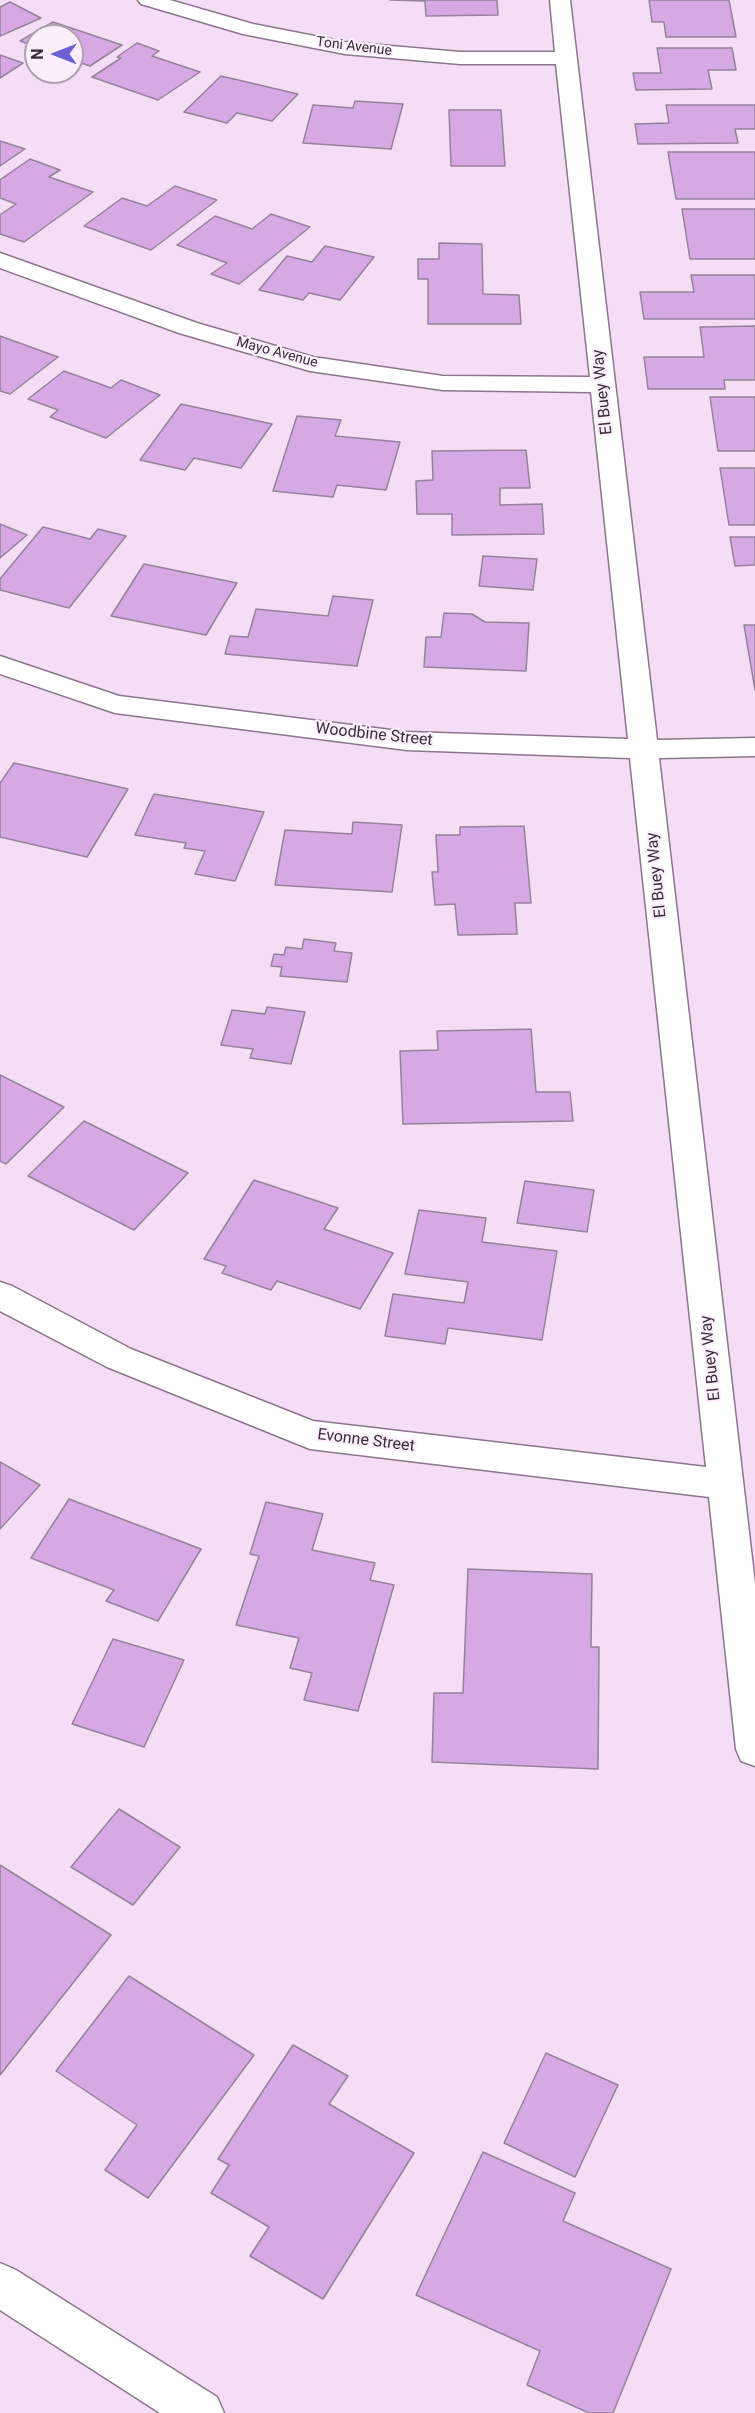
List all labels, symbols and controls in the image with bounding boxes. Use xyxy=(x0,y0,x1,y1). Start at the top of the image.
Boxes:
north arrow xyxy=(24,24,84,84)
street label: Toni Avenue xyxy=(315,34,393,60)
text: N xyxy=(28,48,47,60)
street label: Mayo Avenue xyxy=(235,334,319,372)
street label: El Buey Way xyxy=(589,348,617,436)
street label: Woodbine Street xyxy=(315,719,433,751)
street label: El Buey Way xyxy=(643,831,671,919)
street label: El Buey Way xyxy=(697,1314,725,1402)
street label: Evonne Street xyxy=(316,1426,416,1456)

